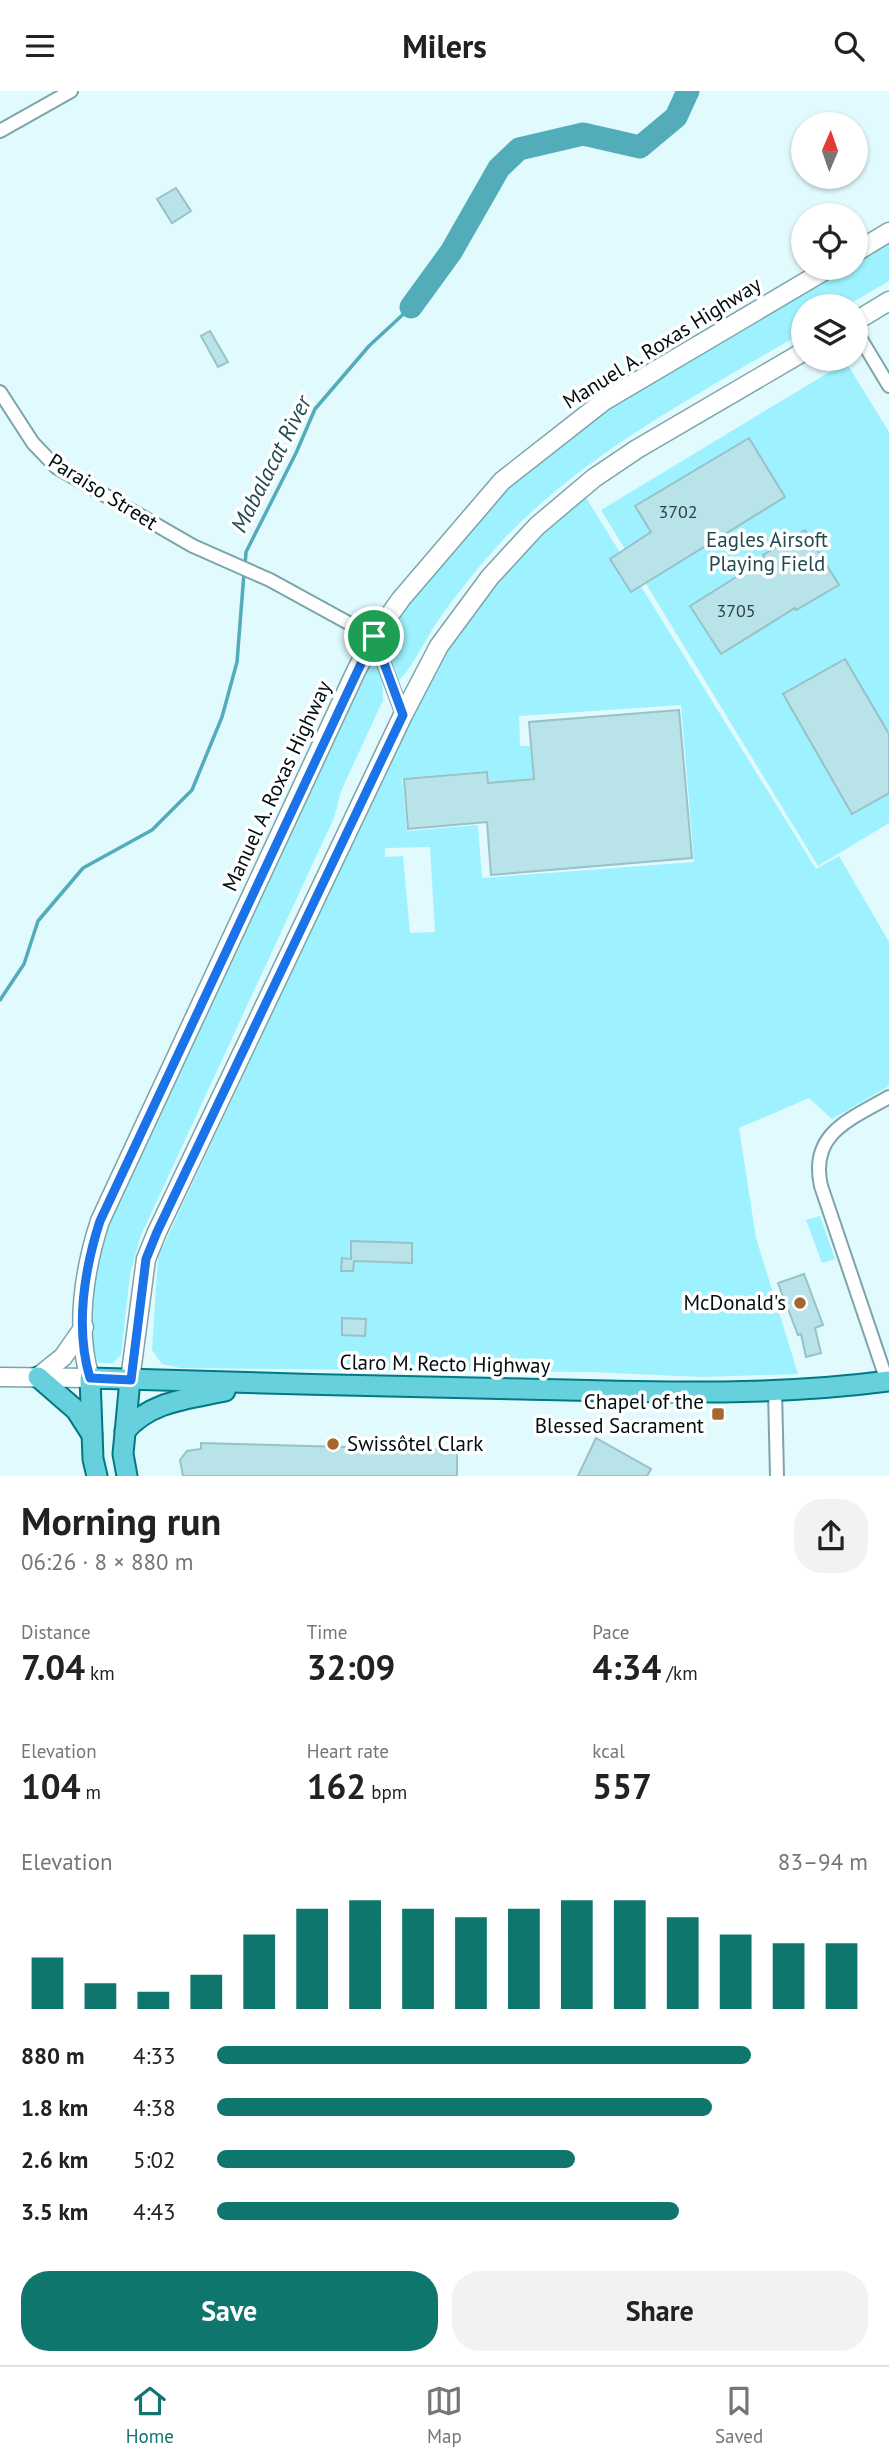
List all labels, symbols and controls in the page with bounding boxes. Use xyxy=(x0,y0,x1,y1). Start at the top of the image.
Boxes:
text: Milers xyxy=(402,25,487,67)
icon: menu xyxy=(21,27,59,65)
icon: search xyxy=(830,27,868,65)
north arrow xyxy=(791,112,868,189)
map controls xyxy=(791,112,868,371)
button: locate xyxy=(791,203,868,280)
street label: Manuel A. Roxas Highway xyxy=(557,270,766,415)
button: layers xyxy=(791,294,868,371)
water label: Mabalacat River xyxy=(224,389,318,537)
street label: Paraiso Street xyxy=(44,447,163,536)
house number: 3702 xyxy=(658,500,698,523)
park label: Eagles Airsoft Playing Field xyxy=(706,526,828,577)
house number: 3705 xyxy=(716,599,756,622)
pin xyxy=(344,606,404,666)
icon: arrive xyxy=(355,617,393,655)
street label: Manuel A. Roxas Highway xyxy=(216,676,337,895)
place label: McDonald's xyxy=(683,1289,786,1316)
marker: McDonald's xyxy=(792,1295,808,1311)
street label: Claro M. Recto Highway xyxy=(339,1348,551,1379)
place label: Chapel of the Blessed Sacrament xyxy=(535,1388,704,1439)
marker: Chapel of the Blessed Sacrament xyxy=(710,1406,726,1422)
place label: Swissôtel Clark xyxy=(347,1430,483,1457)
marker: Swissôtel Clark xyxy=(325,1436,341,1452)
text: Morning run xyxy=(21,1496,221,1545)
button: share xyxy=(794,1499,868,1573)
text: 06:26 · 8 × 880 m xyxy=(21,1547,193,1576)
text: Distance xyxy=(21,1620,91,1644)
text: Time xyxy=(307,1620,347,1644)
text: Pace xyxy=(592,1620,630,1644)
text: 7.04 xyxy=(21,1644,85,1690)
text: 32:09 xyxy=(307,1644,395,1690)
text: 4:34 xyxy=(592,1644,661,1690)
text: km xyxy=(85,1661,115,1685)
text: /km xyxy=(661,1661,698,1685)
text: Elevation xyxy=(21,1739,97,1763)
text: Heart rate xyxy=(307,1739,389,1763)
text: kcal xyxy=(592,1739,625,1763)
text: 104 xyxy=(21,1763,81,1809)
text: 162 xyxy=(307,1763,366,1809)
text: 557 xyxy=(592,1763,652,1809)
text: m xyxy=(81,1780,101,1804)
text: bpm xyxy=(366,1780,407,1804)
text: Elevation xyxy=(21,1847,113,1876)
text: 83–94 m xyxy=(778,1847,868,1876)
text: 880 m xyxy=(21,2041,84,2070)
text: 4:33 xyxy=(133,2041,176,2070)
text: 1.8 km xyxy=(21,2093,88,2122)
text: 4:38 xyxy=(133,2093,176,2122)
text: 2.6 km xyxy=(21,2145,88,2174)
text: 5:02 xyxy=(133,2145,176,2174)
text: 3.5 km xyxy=(21,2197,88,2226)
text: 4:43 xyxy=(133,2197,176,2226)
button: Save xyxy=(21,2271,438,2351)
button: Share xyxy=(452,2271,868,2351)
tab: Home xyxy=(126,2382,174,2448)
tab: Map xyxy=(425,2382,463,2448)
tab: Saved xyxy=(715,2382,763,2448)

